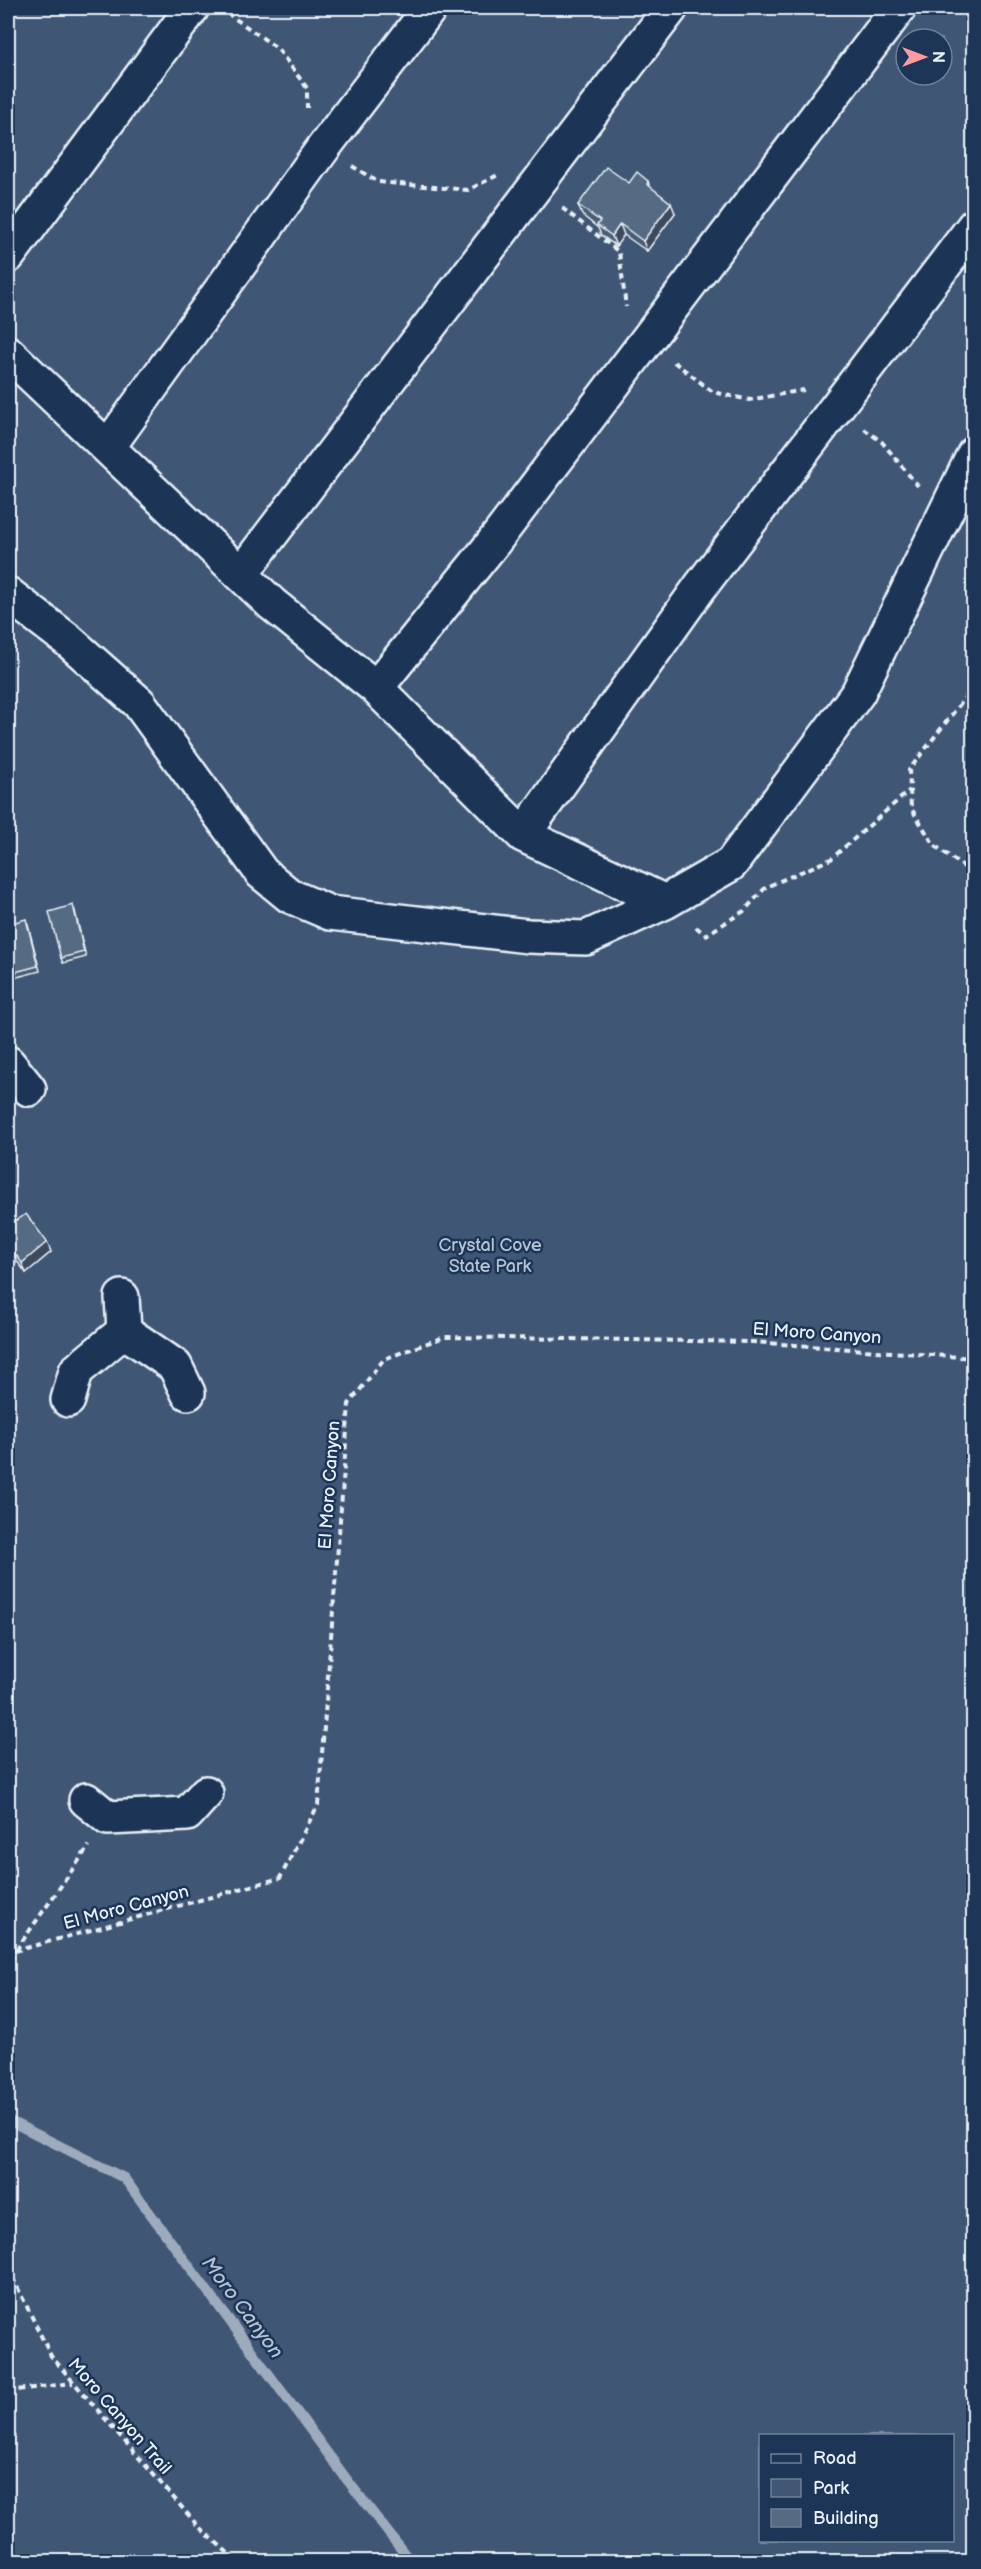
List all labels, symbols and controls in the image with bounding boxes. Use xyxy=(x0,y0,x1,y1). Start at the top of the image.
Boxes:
north arrow xyxy=(894,27,954,87)
text: N xyxy=(928,51,947,63)
park label: Crystal Cove State Park xyxy=(438,1235,542,1277)
street label: El Moro Canyon xyxy=(752,1319,882,1348)
street label: El Moro Canyon xyxy=(315,1420,344,1550)
street label: El Moro Canyon xyxy=(61,1881,191,1934)
water label: Moro Canyon xyxy=(196,2252,288,2363)
street label: Moro Canyon Trail xyxy=(63,2354,176,2479)
legend xyxy=(759,2434,954,2542)
text: Road xyxy=(813,2448,857,2469)
text: Park xyxy=(813,2478,849,2499)
text: Building xyxy=(813,2508,879,2529)

